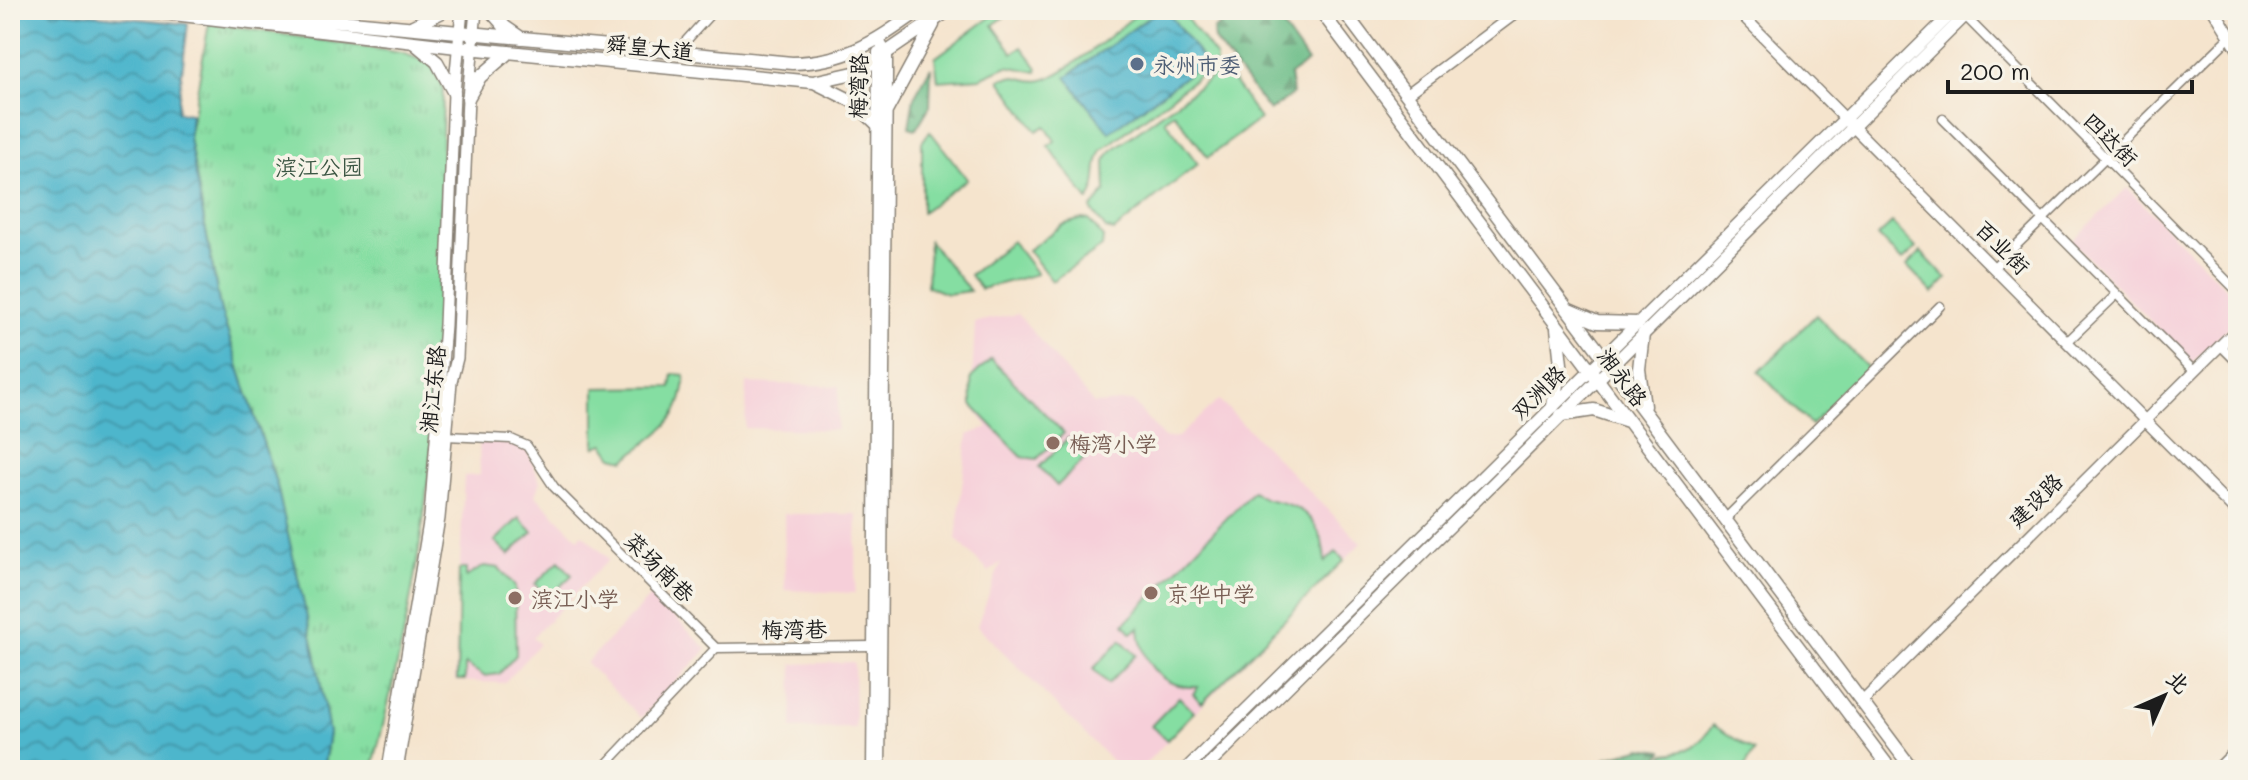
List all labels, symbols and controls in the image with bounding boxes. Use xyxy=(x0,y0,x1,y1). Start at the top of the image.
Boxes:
street label: 舜皇大道 xyxy=(605,28,695,66)
scale bar xyxy=(1948,44,2192,94)
place label: 永州市委 xyxy=(1153,50,1241,79)
street label: 梅湾路 xyxy=(843,53,873,119)
marker: 永州市委 xyxy=(1128,55,1146,73)
text: 200 m xyxy=(1960,55,2030,86)
street label: 四达街 xyxy=(2077,105,2145,173)
park label: 滨江公园 xyxy=(275,152,363,181)
street label: 百业街 xyxy=(1969,213,2037,281)
street label: 湘永路 xyxy=(1592,342,1654,412)
street label: 湘江东路 xyxy=(413,344,451,434)
street label: 双洲路 xyxy=(1504,358,1572,426)
place label: 梅湾小学 xyxy=(1069,429,1157,458)
marker: 梅湾小学 xyxy=(1044,434,1062,452)
street label: 建设路 xyxy=(2001,466,2069,534)
street label: 菜场南巷 xyxy=(619,526,701,608)
place label: 京华中学 xyxy=(1167,579,1255,608)
place label: 滨江小学 xyxy=(531,584,619,613)
marker: 京华中学 xyxy=(1142,584,1160,602)
marker: 滨江小学 xyxy=(506,589,524,607)
street label: 梅湾巷 xyxy=(761,614,827,644)
north arrow xyxy=(2124,656,2204,736)
text: 北 xyxy=(2160,663,2197,700)

